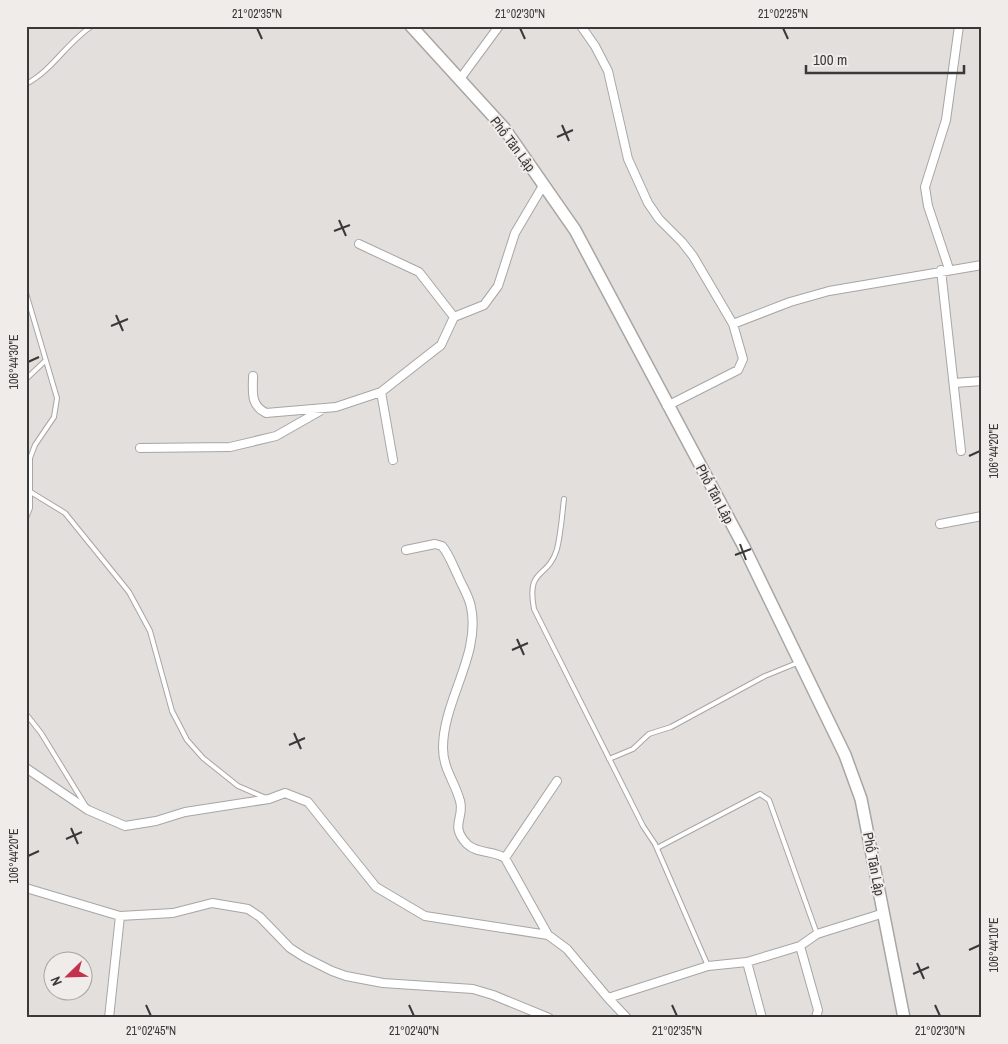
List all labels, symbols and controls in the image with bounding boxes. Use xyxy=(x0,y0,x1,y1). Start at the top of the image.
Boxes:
text: 21°02'35"N xyxy=(232,6,282,22)
text: 21°02'30"N xyxy=(495,6,545,22)
text: 21°02'25"N xyxy=(758,6,808,22)
scale bar xyxy=(806,42,963,74)
text: 100 m xyxy=(813,49,847,70)
street label: Phố Tân Lập xyxy=(486,113,540,175)
text: 106°44'30"E xyxy=(6,334,22,390)
text: 106°44'20"E xyxy=(986,423,1002,479)
street label: Phố Tân Lập xyxy=(692,461,738,527)
text: 106°44'20"E xyxy=(6,828,22,884)
street label: Phố Tân Lập xyxy=(859,831,889,897)
text: 106°44'10"E xyxy=(986,917,1002,973)
north arrow xyxy=(42,952,92,1002)
text: N xyxy=(46,974,66,988)
text: 21°02'45"N xyxy=(126,1023,176,1039)
text: 21°02'40"N xyxy=(389,1023,439,1039)
text: 21°02'35"N xyxy=(652,1023,702,1039)
text: 21°02'30"N xyxy=(915,1023,965,1039)

